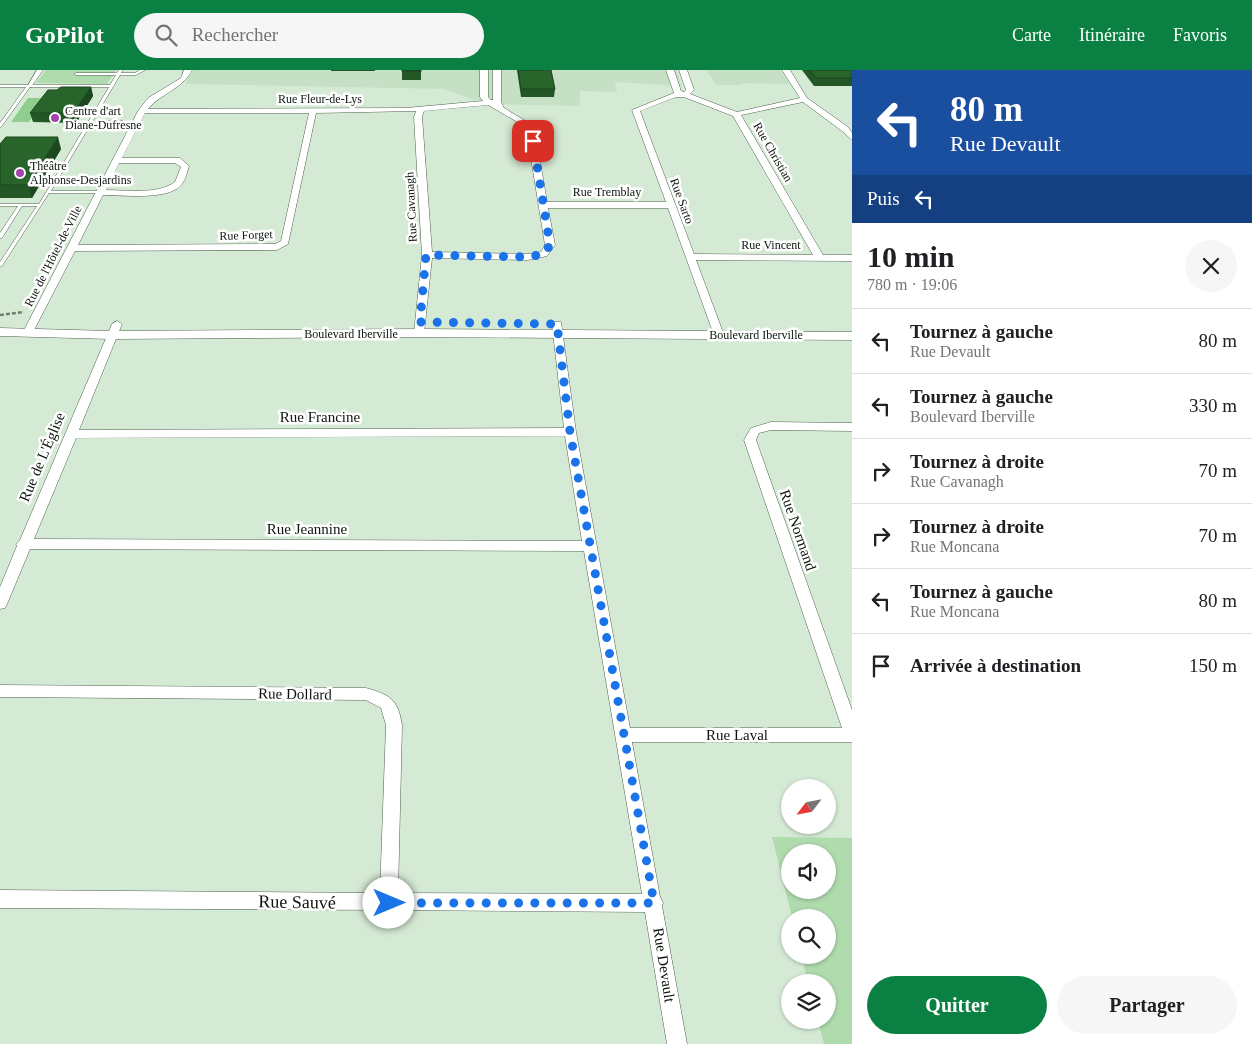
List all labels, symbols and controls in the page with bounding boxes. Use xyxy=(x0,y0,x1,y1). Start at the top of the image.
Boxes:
search box xyxy=(134,13,484,58)
icon: search xyxy=(152,21,180,49)
text: GoPilot xyxy=(25,22,104,48)
text: Rechercher xyxy=(192,24,278,45)
text: Carte xyxy=(1012,25,1051,45)
text: Itinéraire xyxy=(1079,25,1145,45)
text: Favoris xyxy=(1173,25,1227,45)
icon: left xyxy=(867,90,932,155)
text: 80 m xyxy=(950,90,1023,129)
street label: Rue Fleur-de-Lys xyxy=(278,92,362,106)
place label: Centre d'art Diane-Dufresne xyxy=(65,104,142,132)
marker: Centre d'art Diane-Dufresne xyxy=(49,112,61,124)
pin xyxy=(512,120,554,162)
street label: Rue Christian xyxy=(750,120,796,184)
icon: arrive xyxy=(519,127,547,155)
text: Rue Devault xyxy=(950,131,1061,156)
place label: Théâtre Alphonse-Desjardins xyxy=(30,159,132,187)
marker: Théâtre Alphonse-Desjardins xyxy=(14,167,26,179)
street label: Rue Cavanagh xyxy=(402,172,420,242)
street label: Rue Sarto xyxy=(667,176,697,226)
street label: Rue Tremblay xyxy=(573,185,641,199)
icon: left xyxy=(910,185,938,213)
text: Puis xyxy=(867,188,900,209)
street label: Rue de l'Hôtel-de-Ville xyxy=(21,203,85,309)
street label: Rue Forget xyxy=(219,227,274,243)
street label: Rue Vincent xyxy=(741,238,801,252)
text: 10 min xyxy=(867,240,955,273)
button: close xyxy=(1185,240,1237,292)
text: 780 m · 19:06 xyxy=(867,276,957,293)
text: Tournez à gauche xyxy=(910,321,1053,342)
street label: Boulevard Iberville xyxy=(304,327,398,341)
icon: left xyxy=(867,327,895,355)
street label: Boulevard Iberville xyxy=(709,328,803,342)
text: 80 m xyxy=(1198,330,1237,351)
text: Rue Devault xyxy=(910,343,990,360)
text: Tournez à gauche xyxy=(910,386,1053,407)
icon: left xyxy=(867,392,895,420)
text: 330 m xyxy=(1189,395,1237,416)
text: Boulevard Iberville xyxy=(910,408,1035,425)
street label: Rue Francine xyxy=(280,409,361,425)
street label: Rue de L'Église xyxy=(16,410,68,504)
text: Tournez à droite xyxy=(910,451,1044,472)
icon: right xyxy=(867,457,895,485)
text: 70 m xyxy=(1198,460,1237,481)
text: Rue Cavanagh xyxy=(910,473,1004,490)
street label: Rue Normand xyxy=(777,487,819,573)
text: Tournez à droite xyxy=(910,516,1044,537)
street label: Rue Jeannine xyxy=(267,521,348,537)
icon: right xyxy=(867,522,895,550)
text: 70 m xyxy=(1198,525,1237,546)
text: Rue Moncana xyxy=(910,538,999,555)
text: Tournez à gauche xyxy=(910,581,1053,602)
icon: left xyxy=(867,587,895,615)
text: 80 m xyxy=(1198,590,1237,611)
text: Rue Moncana xyxy=(910,603,999,620)
icon: arrive xyxy=(867,652,895,680)
text: Arrivée à destination xyxy=(910,655,1081,676)
text: 150 m xyxy=(1189,655,1237,676)
street label: Rue Dollard xyxy=(258,685,332,703)
street label: Rue Laval xyxy=(706,727,768,743)
north arrow xyxy=(781,779,836,834)
map controls xyxy=(781,779,836,1029)
button: sound xyxy=(781,844,836,899)
position arrow xyxy=(362,876,414,928)
street label: Rue Sauvé xyxy=(258,891,336,913)
button: search xyxy=(781,909,836,964)
street label: Rue Devault xyxy=(650,927,678,1004)
button: layers xyxy=(781,974,836,1029)
button: Quitter xyxy=(867,976,1047,1034)
button: Partager xyxy=(1057,976,1237,1034)

